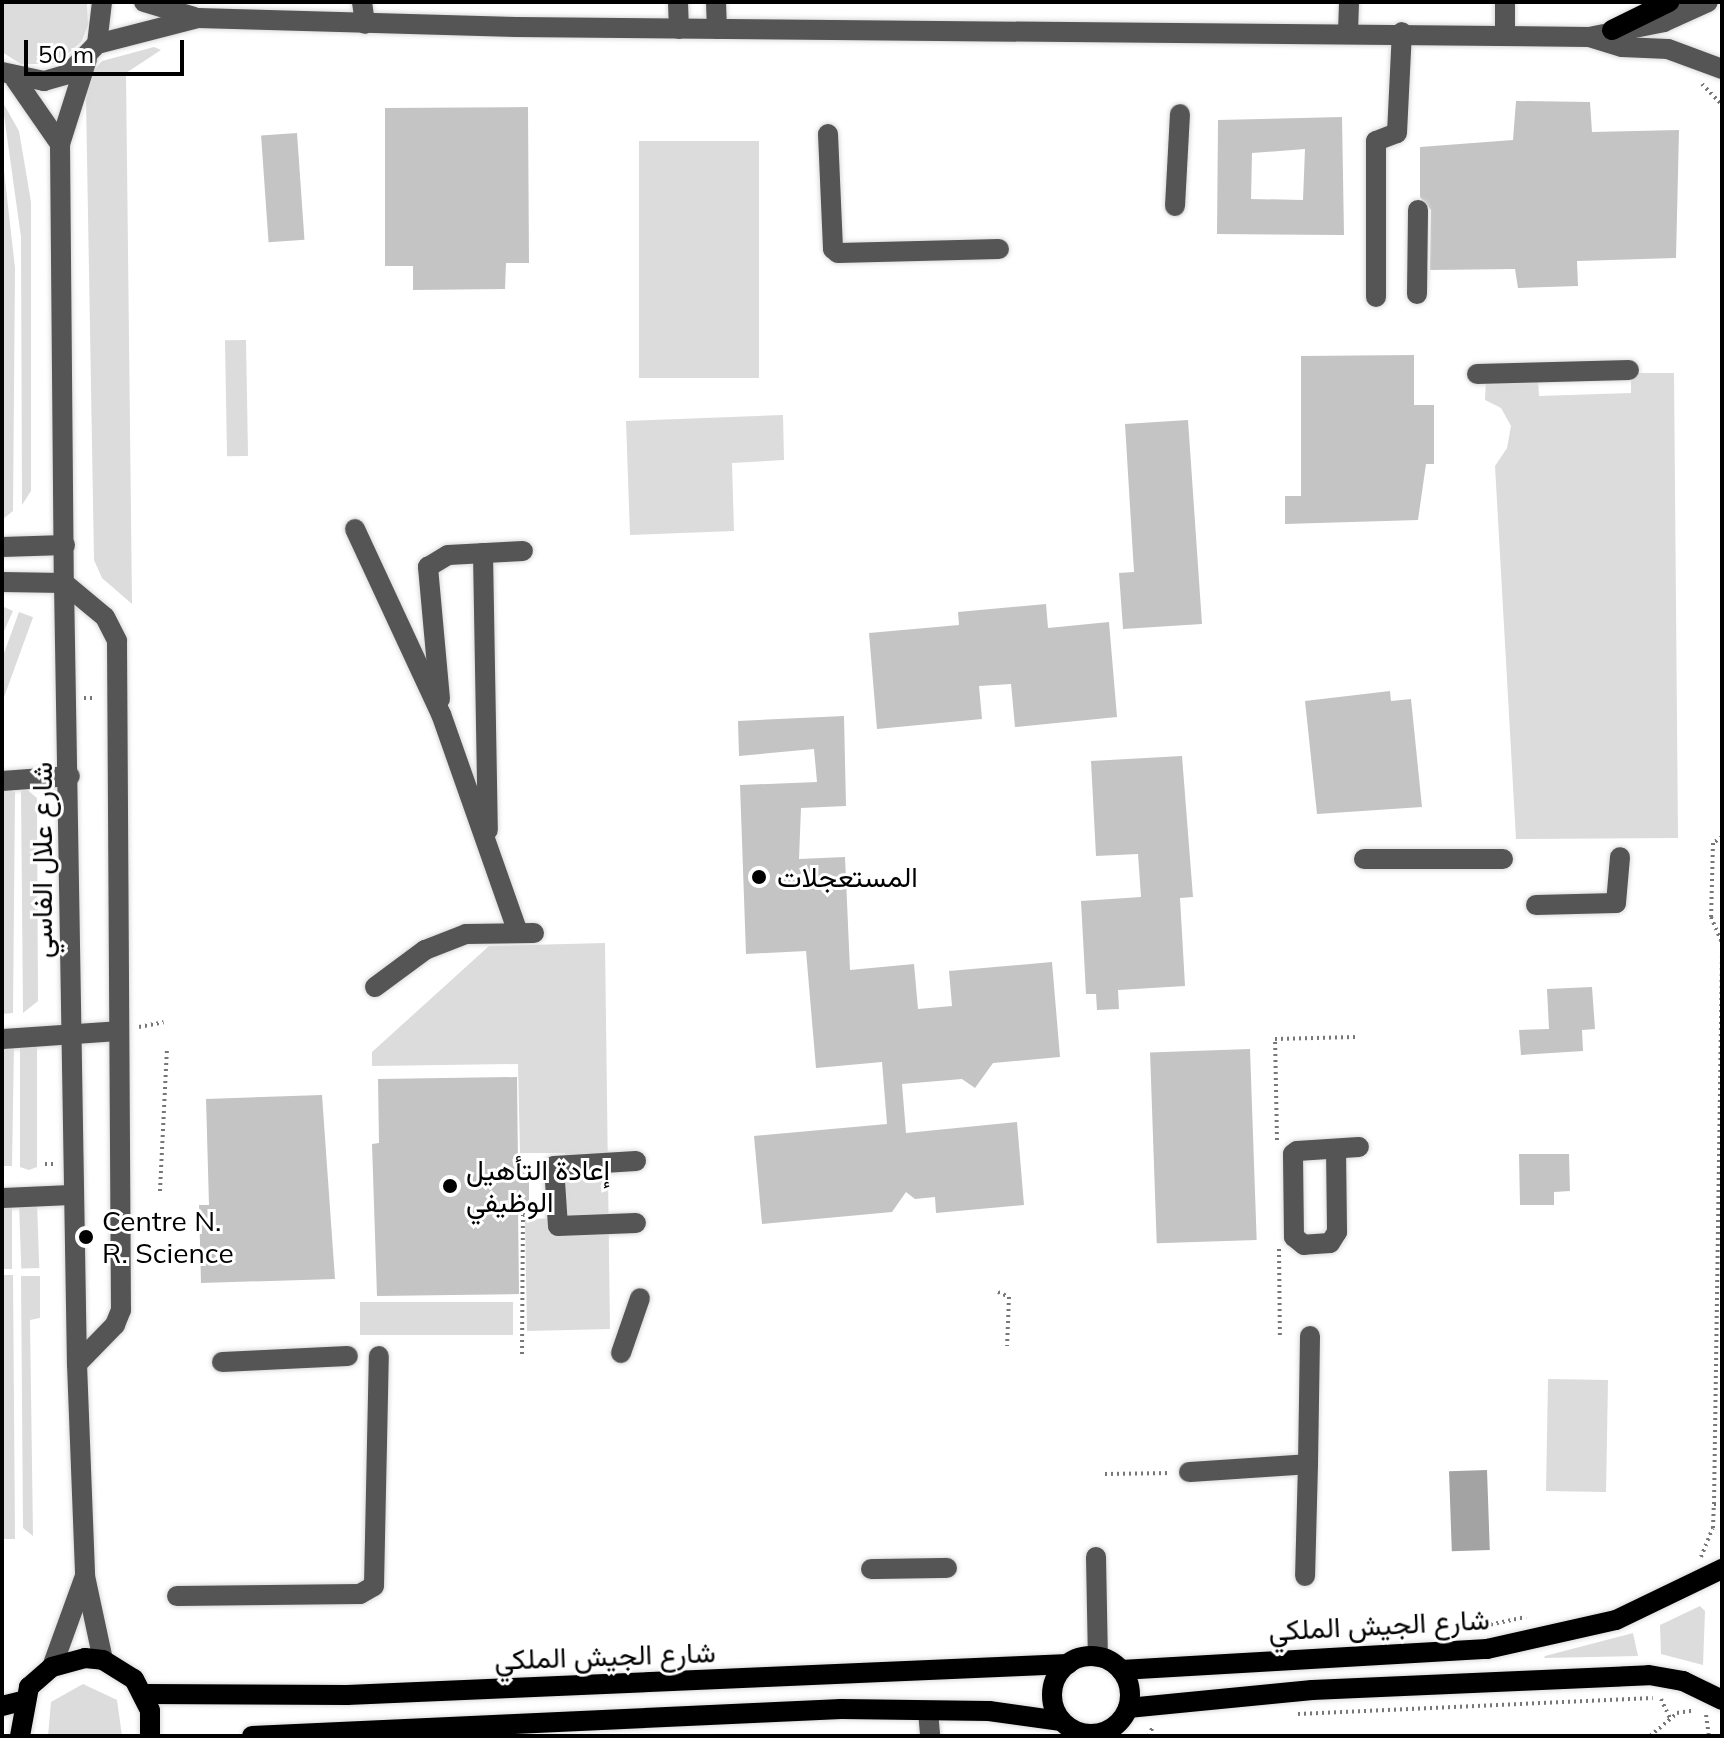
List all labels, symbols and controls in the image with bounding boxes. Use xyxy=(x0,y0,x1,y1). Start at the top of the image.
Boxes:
scale bar xyxy=(28,24,188,74)
text: 50 m xyxy=(38,39,94,69)
street label: شارع علال الفاسي xyxy=(25,762,59,958)
place label: المستعجلات xyxy=(777,860,918,894)
marker: المستعجلات xyxy=(748,866,770,888)
place label: إعادة التأهيل الوظيفي xyxy=(466,1153,610,1219)
marker: إعادة التأهيل الوظيفي xyxy=(441,1177,459,1195)
place label: Centre N. R. Science xyxy=(102,1204,234,1270)
marker: Centre N. R. Science xyxy=(77,1228,95,1246)
street label: شارع الجيش الملكي xyxy=(1268,1602,1490,1648)
street label: شارع الجيش الملكي xyxy=(494,1635,716,1677)

